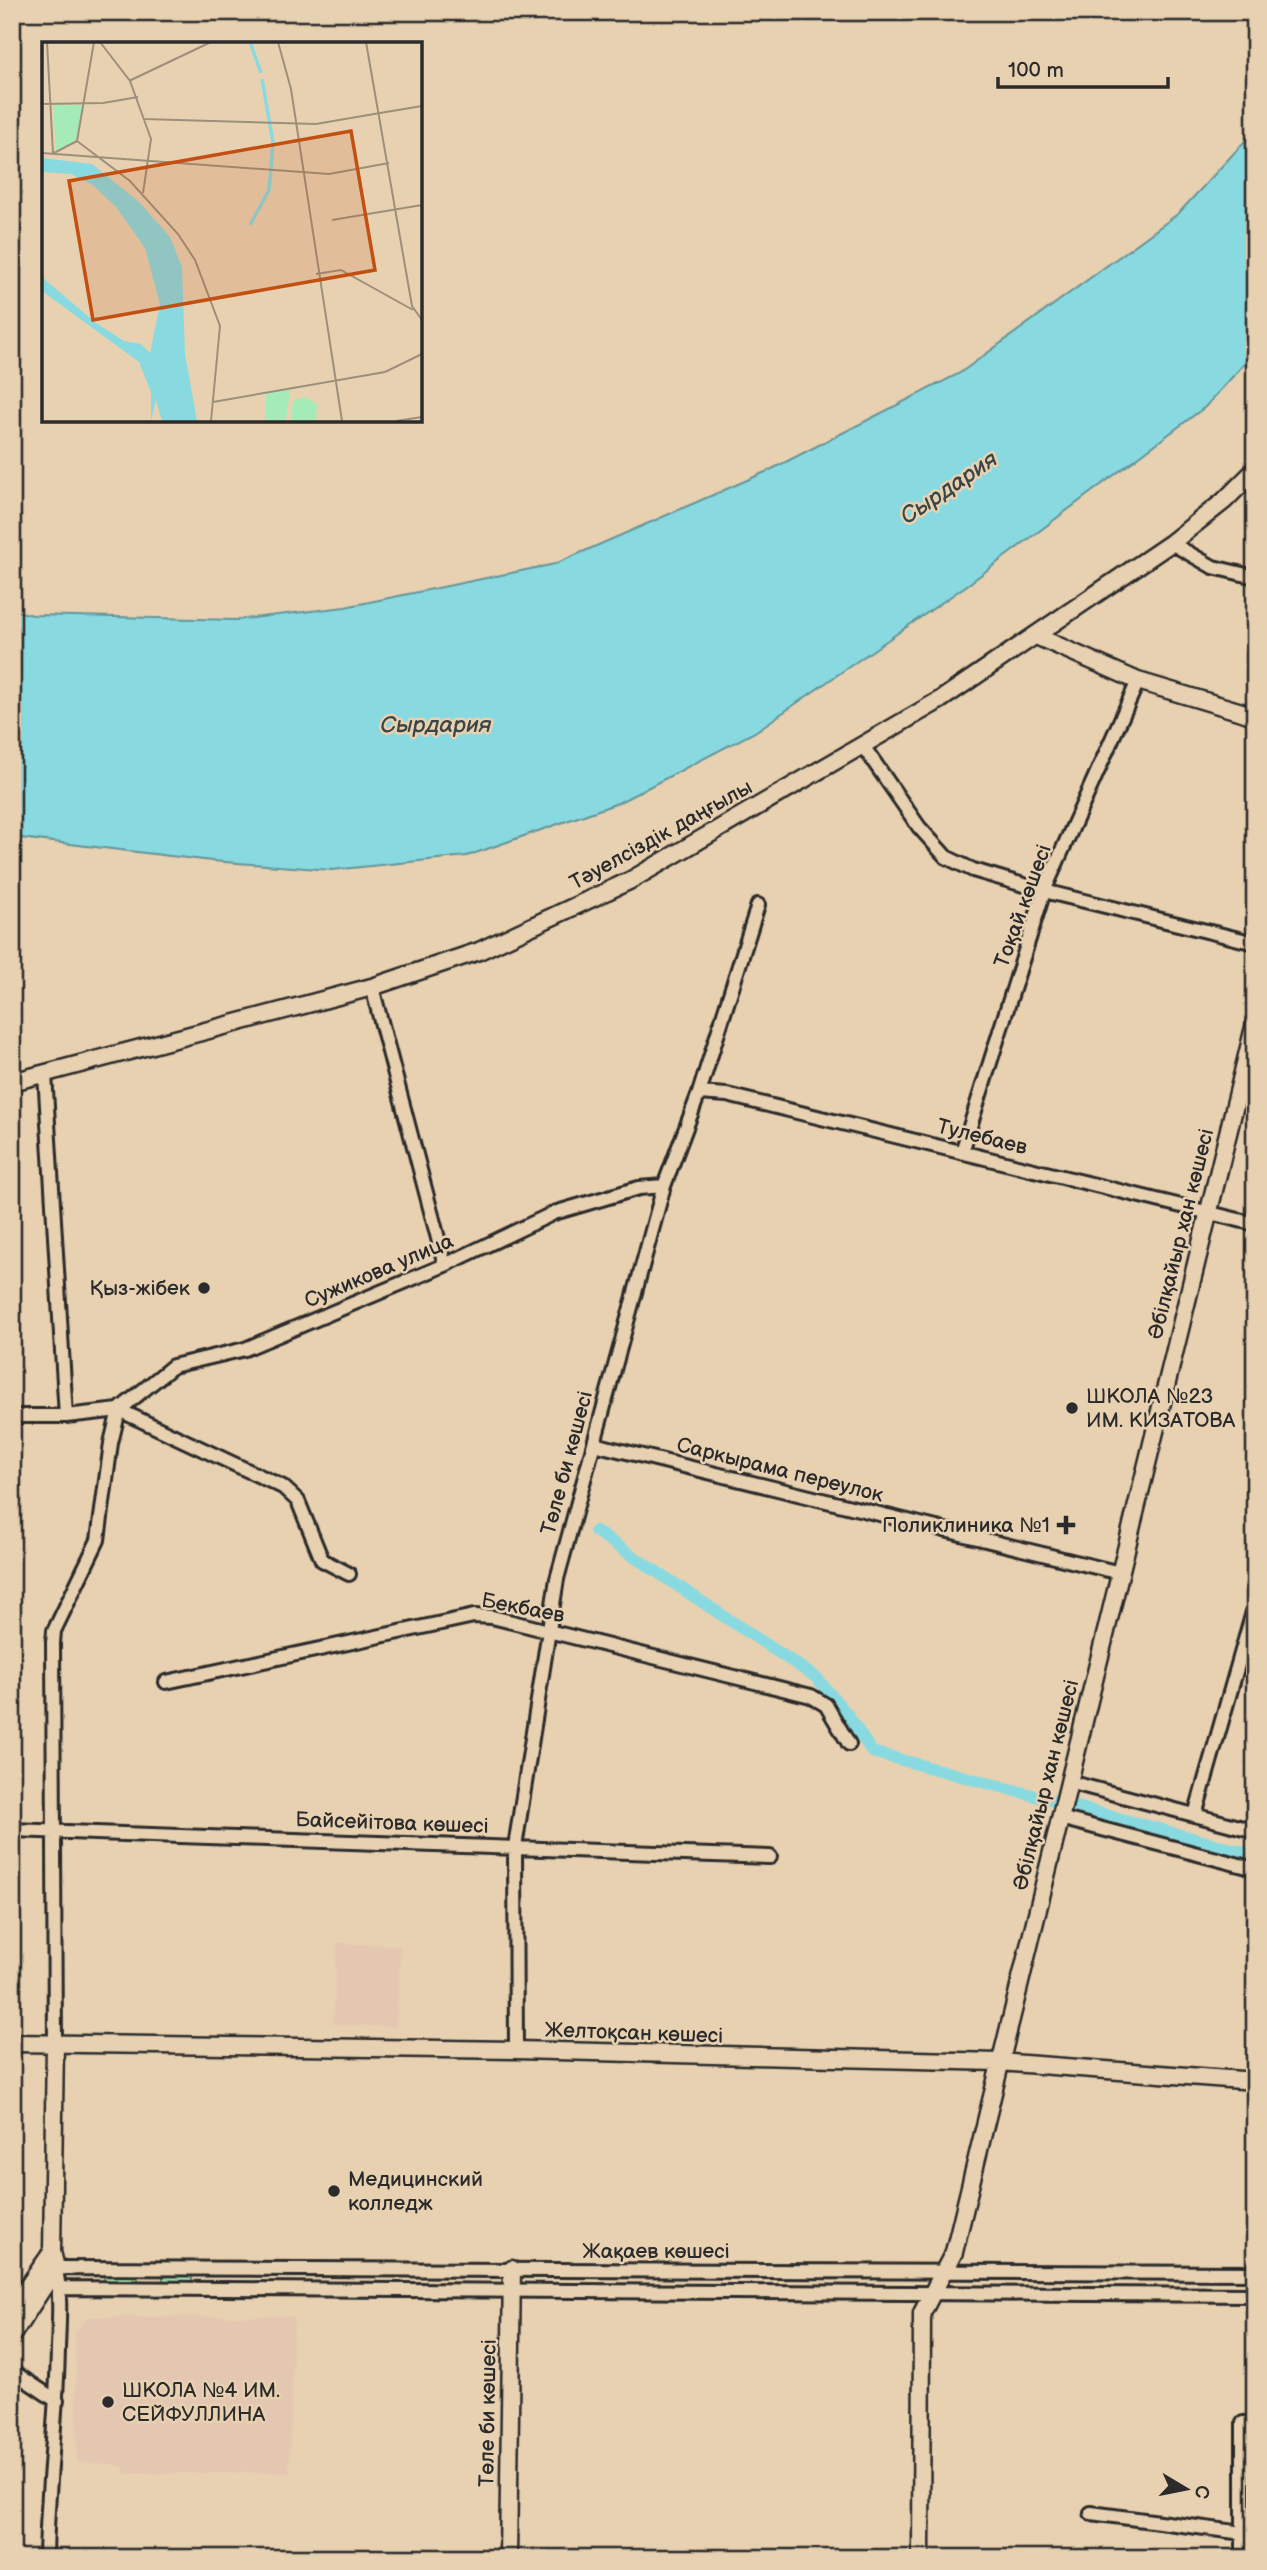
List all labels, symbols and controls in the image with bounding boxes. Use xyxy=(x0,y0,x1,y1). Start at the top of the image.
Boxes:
inset map xyxy=(42,42,422,422)
scale bar xyxy=(998,46,1167,90)
text: 100 m xyxy=(1008,58,1064,83)
water label: Сырдария xyxy=(895,445,1003,531)
water label: Сырдария xyxy=(380,711,492,739)
street label: Тәуелсіздік даңғылы xyxy=(565,774,757,896)
street label: Тоқай көшесі xyxy=(989,841,1057,971)
street label: Тулебаев xyxy=(934,1114,1030,1160)
street label: Әбілқайыр хан көшесі xyxy=(1143,1126,1219,1342)
street label: Сужикова улица xyxy=(301,1228,458,1314)
place label: Қыз-жібек xyxy=(90,1276,190,1301)
marker: Қыз-жібек xyxy=(196,1280,212,1296)
place label: ШКОЛА №23 ИМ. КИЗАТОВА xyxy=(1086,1384,1236,1433)
street label: Төле би көшесі xyxy=(536,1388,598,1538)
marker: ШКОЛА №23 ИМ. КИЗАТОВА xyxy=(1064,1400,1080,1416)
street label: Саркырама переулок xyxy=(674,1432,886,1508)
place label: Поликлиника №1 xyxy=(882,1513,1050,1538)
marker: Поликлиника №1 xyxy=(1056,1515,1076,1535)
street label: Бекбаев xyxy=(479,1588,567,1628)
street label: Әбілқайыр хан көшесі xyxy=(1008,1677,1084,1893)
street label: Байсейітова көшесі xyxy=(295,1807,489,1839)
street label: Желтоқсан көшесі xyxy=(544,2017,724,2049)
place label: Медицинский колледж xyxy=(348,2167,483,2216)
marker: Медицинский колледж xyxy=(326,2183,342,2199)
street label: Жақаев көшесі xyxy=(582,2239,730,2264)
street label: Төле би көшесі xyxy=(474,2339,502,2487)
place label: ШКОЛА №4 ИМ. СЕЙФУЛЛИНА xyxy=(122,2378,280,2427)
marker: ШКОЛА №4 ИМ. СЕЙФУЛЛИНА xyxy=(100,2394,116,2410)
north arrow xyxy=(1152,2454,1222,2524)
text: С xyxy=(1189,2483,1214,2500)

